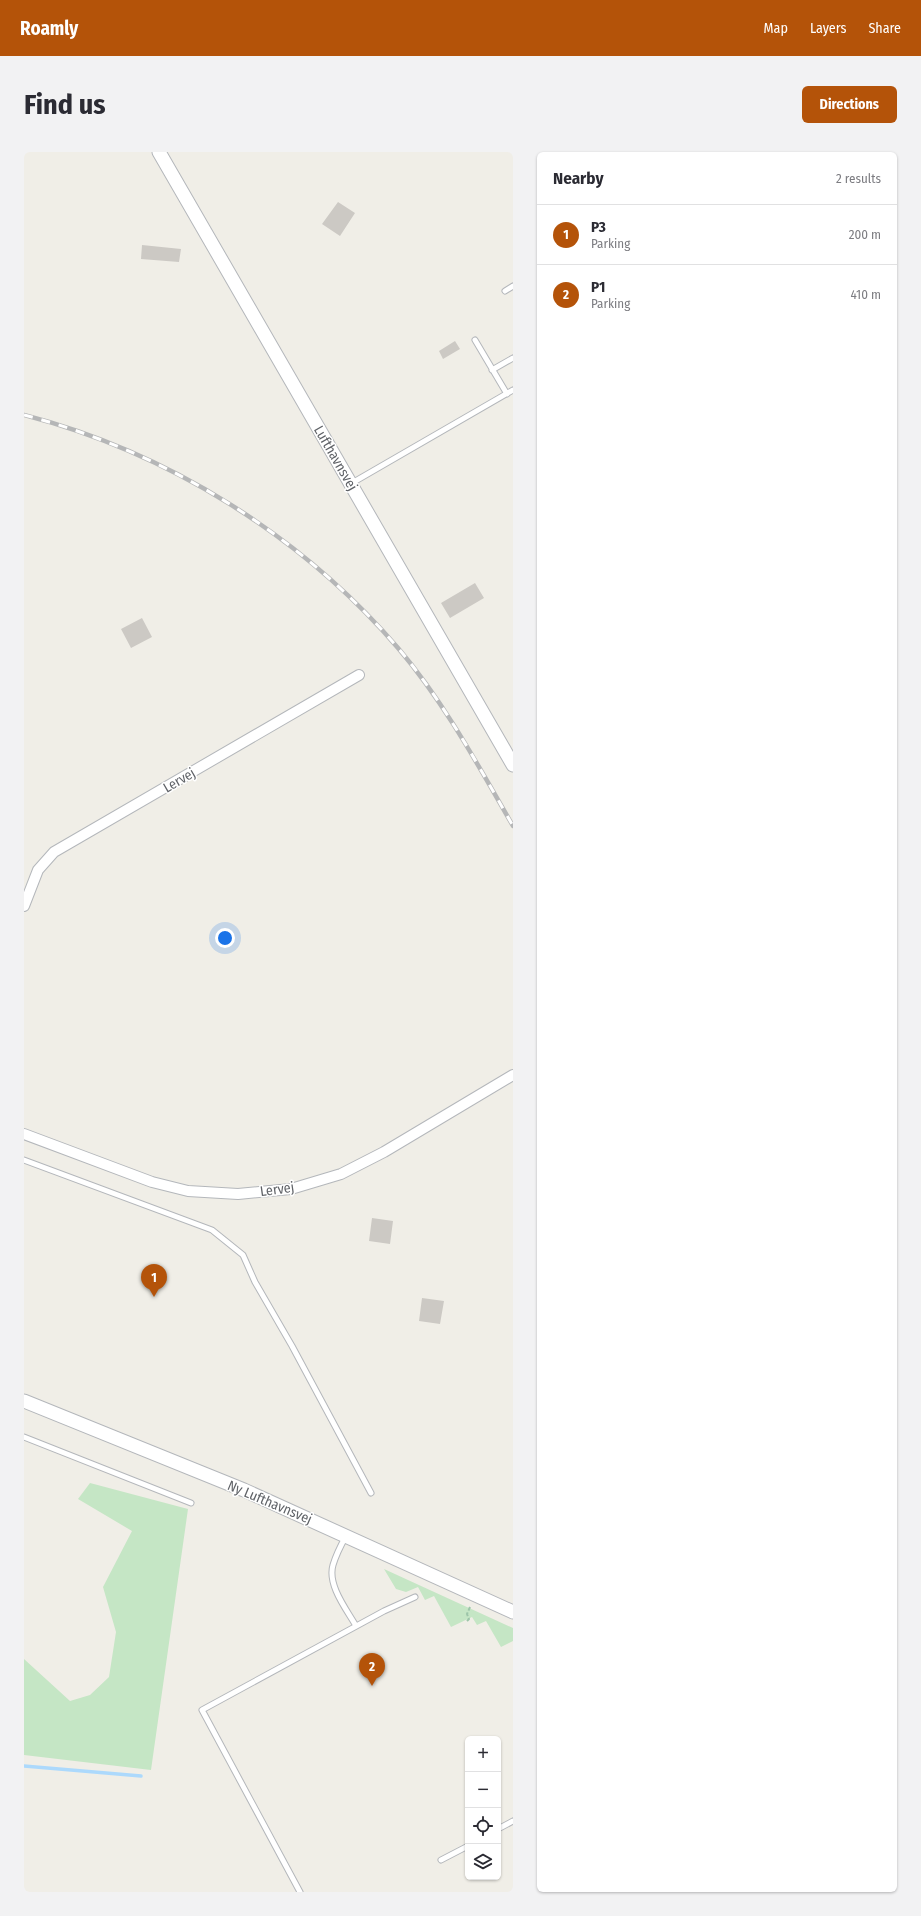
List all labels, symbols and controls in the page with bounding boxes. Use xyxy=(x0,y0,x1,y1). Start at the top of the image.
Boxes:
text: Roamly xyxy=(20,17,78,40)
text: Map xyxy=(764,20,788,37)
text: Layers xyxy=(810,20,846,37)
text: Share xyxy=(868,20,901,37)
button: Directions xyxy=(802,86,897,123)
text: Find us xyxy=(24,88,106,121)
text: Nearby xyxy=(553,168,604,189)
text: 2 results xyxy=(836,171,881,186)
text: P3 xyxy=(591,218,606,236)
text: 1 xyxy=(563,227,569,242)
text: 200 m xyxy=(849,227,881,242)
text: Parking xyxy=(591,236,630,251)
text: P1 xyxy=(591,278,605,296)
text: 2 xyxy=(563,287,569,302)
text: 410 m xyxy=(851,287,881,302)
text: Parking xyxy=(591,296,630,311)
street label: Lufthavnsvej xyxy=(310,423,361,494)
street label: Lervej xyxy=(160,764,198,796)
your location xyxy=(215,928,235,948)
street label: Lervej xyxy=(259,1179,295,1200)
pin: 1 xyxy=(141,1264,167,1297)
street label: Ny Lufthavnsvej xyxy=(225,1477,315,1528)
pin: 2 xyxy=(359,1653,385,1686)
map controls xyxy=(465,1736,501,1880)
button: + xyxy=(465,1736,501,1772)
button: − xyxy=(465,1772,501,1808)
button: locate xyxy=(465,1808,501,1844)
button: layers xyxy=(465,1844,501,1880)

